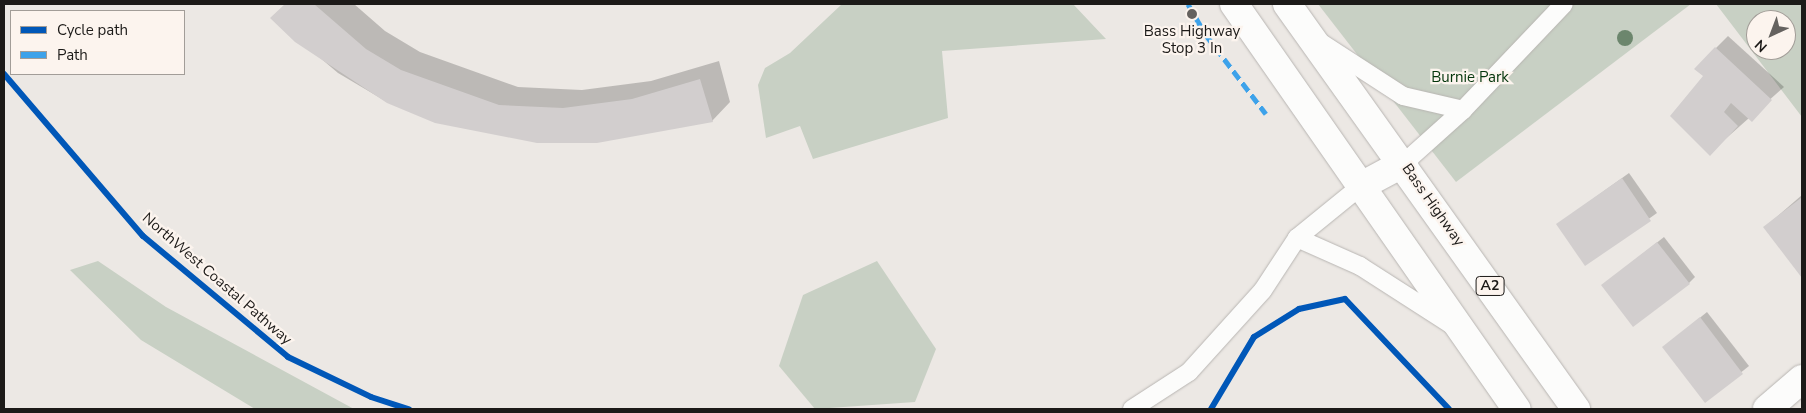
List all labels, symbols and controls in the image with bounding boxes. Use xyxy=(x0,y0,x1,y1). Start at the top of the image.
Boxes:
marker: Bass Highway Stop 3 In xyxy=(1186,8,1198,20)
legend xyxy=(10,10,185,75)
north arrow xyxy=(1746,10,1796,60)
text: Cycle path xyxy=(57,20,128,40)
place label: Bass Highway Stop 3 In xyxy=(1144,22,1240,57)
text: N xyxy=(1751,35,1771,56)
text: Path xyxy=(57,45,88,65)
park label: Burnie Park xyxy=(1431,69,1509,87)
street label: Bass Highway xyxy=(1398,160,1468,250)
street label: NorthWest Coastal Pathway xyxy=(139,209,295,349)
road number: A2 xyxy=(1475,274,1505,298)

